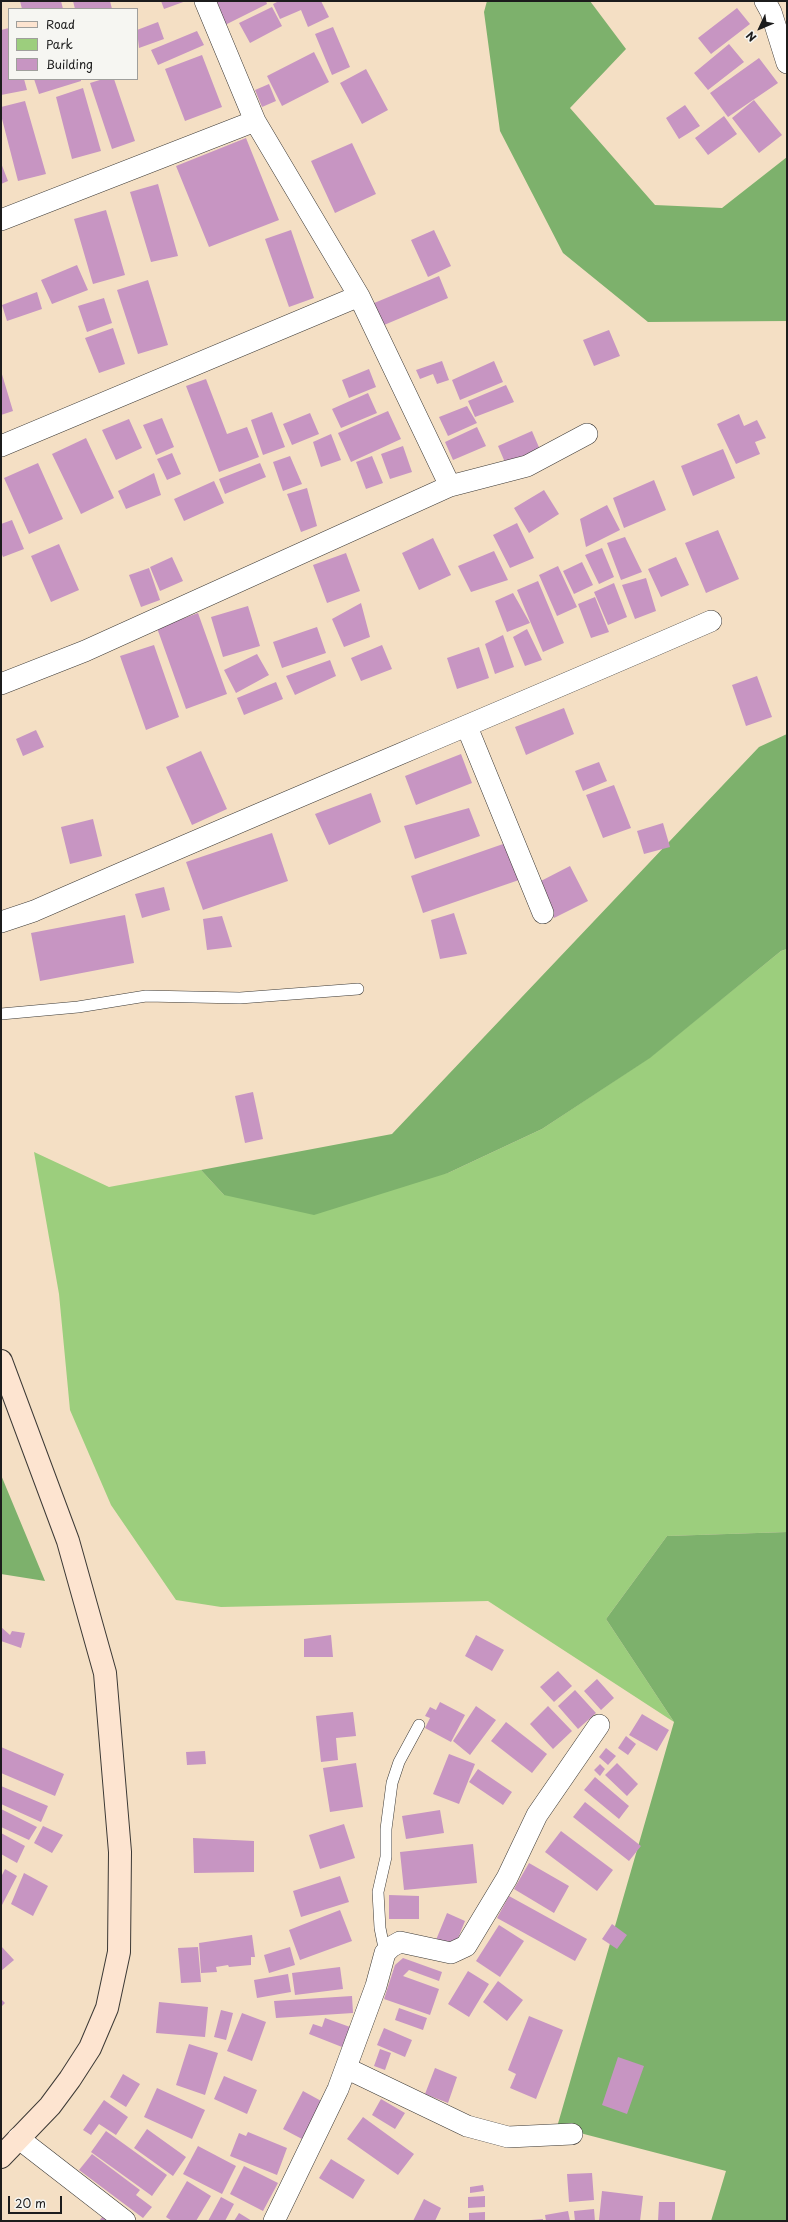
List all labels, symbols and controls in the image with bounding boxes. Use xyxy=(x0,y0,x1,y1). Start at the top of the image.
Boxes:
legend xyxy=(8,8,138,80)
north arrow xyxy=(740,8,780,48)
text: Road xyxy=(46,15,75,33)
text: N xyxy=(742,28,760,46)
text: Park xyxy=(46,35,73,53)
text: Building xyxy=(46,55,93,73)
scale bar xyxy=(10,2188,64,2214)
text: 20 m xyxy=(15,2194,46,2212)

